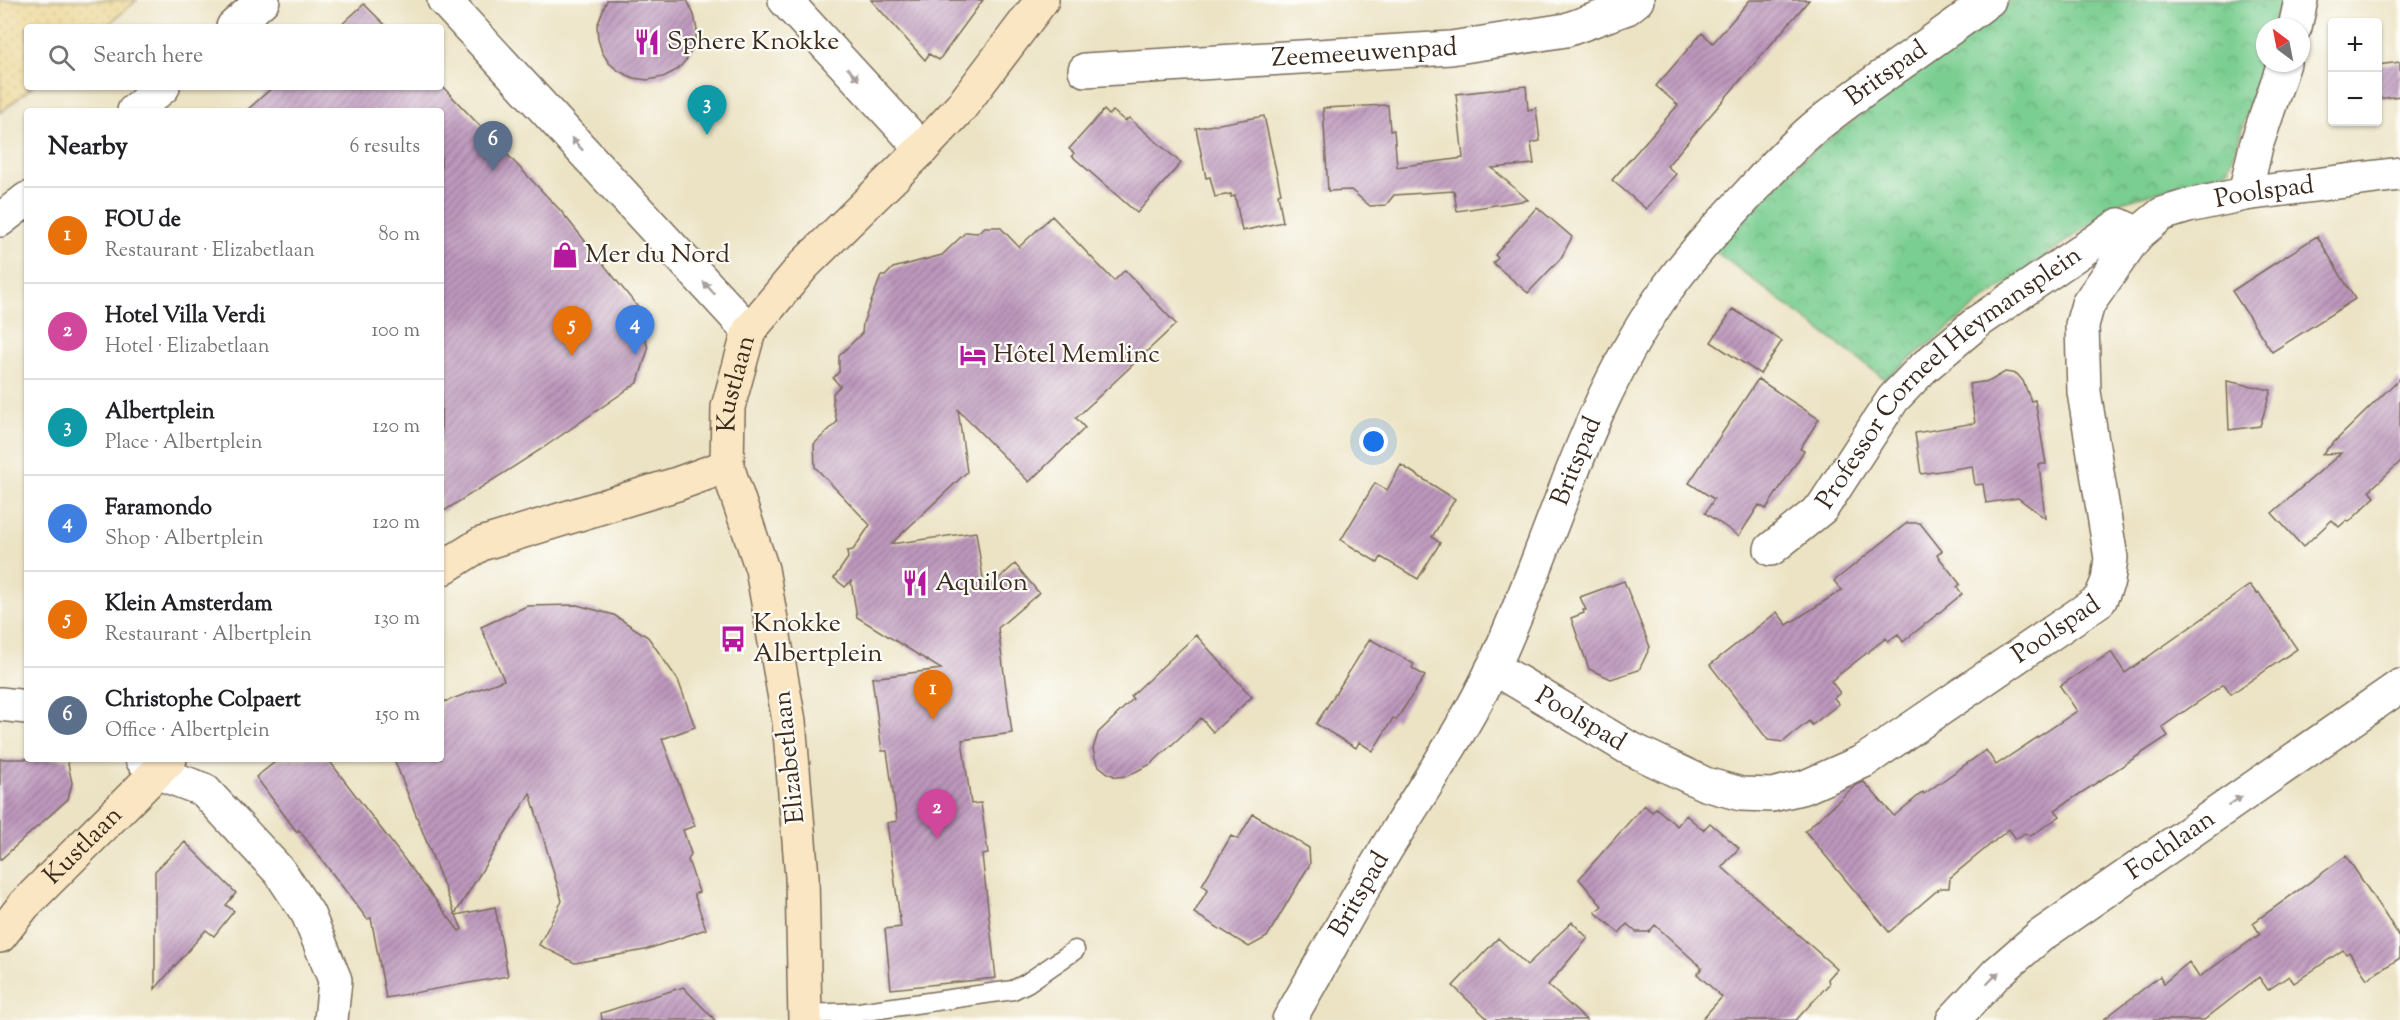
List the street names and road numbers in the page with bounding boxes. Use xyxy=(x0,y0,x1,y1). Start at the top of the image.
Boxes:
street label: Zeemeeuwenpad xyxy=(1271,29,1459,77)
street label: Britspad xyxy=(1838,31,1935,116)
street label: Poolspad xyxy=(2211,167,2317,218)
street label: Professor Corneel Heymansplein xyxy=(1807,237,2089,517)
street label: Kustlaan xyxy=(708,331,765,432)
street label: Britspad xyxy=(1542,411,1612,511)
street label: Poolspad xyxy=(2005,586,2108,673)
street label: Poolspad xyxy=(1528,678,1633,761)
street label: Elizabetlaan xyxy=(765,689,815,825)
street label: Kustlaan xyxy=(35,798,131,894)
street label: Fochlaan xyxy=(2118,801,2223,890)
street label: Britspad xyxy=(1321,844,1399,944)

